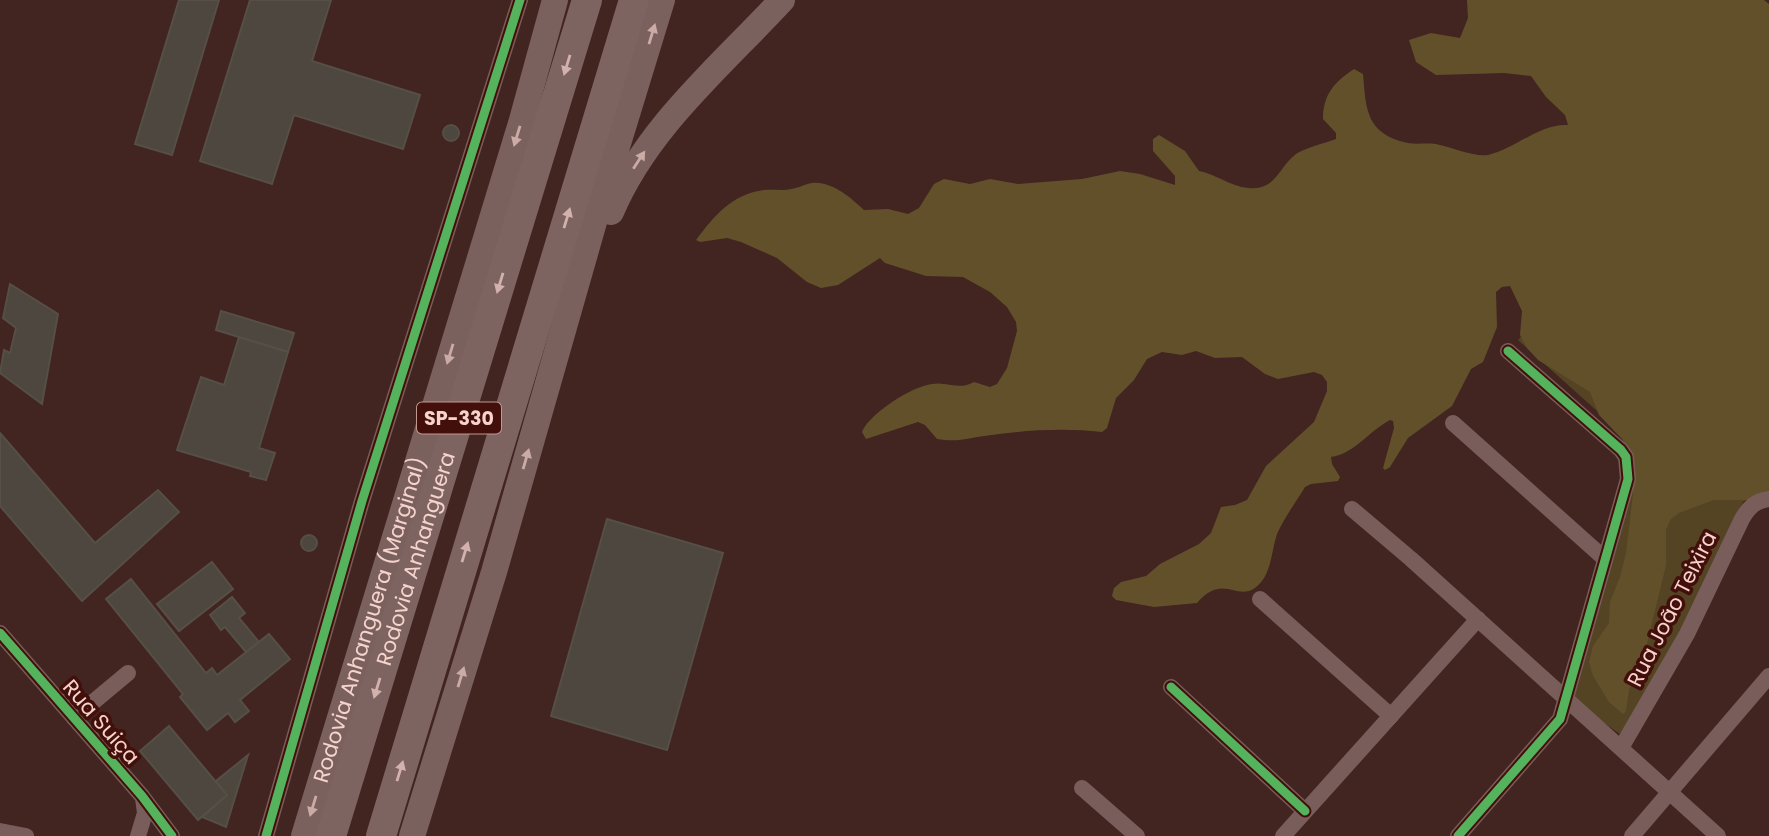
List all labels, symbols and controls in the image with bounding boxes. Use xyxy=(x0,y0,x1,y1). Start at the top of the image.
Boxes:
one-way arrow xyxy=(647,23,657,44)
one-way arrow xyxy=(561,55,571,76)
one-way arrow xyxy=(511,126,521,147)
one-way arrow xyxy=(633,150,646,169)
one-way arrow xyxy=(562,207,573,228)
one-way arrow xyxy=(495,273,505,294)
one-way arrow xyxy=(445,344,455,365)
road number: SP-330 xyxy=(417,402,501,434)
street label: Rodovia Anhanguera xyxy=(369,448,462,669)
one-way arrow xyxy=(521,448,532,470)
street label: Rodovia Anhanguera (Marginal) xyxy=(306,453,433,786)
street label: Rua João Teixira xyxy=(1620,526,1723,691)
one-way arrow xyxy=(460,542,470,563)
one-way arrow xyxy=(456,666,466,687)
street label: Rua Suiça xyxy=(56,673,146,770)
one-way arrow xyxy=(371,678,381,699)
one-way arrow xyxy=(396,760,406,781)
one-way arrow xyxy=(307,796,317,817)

